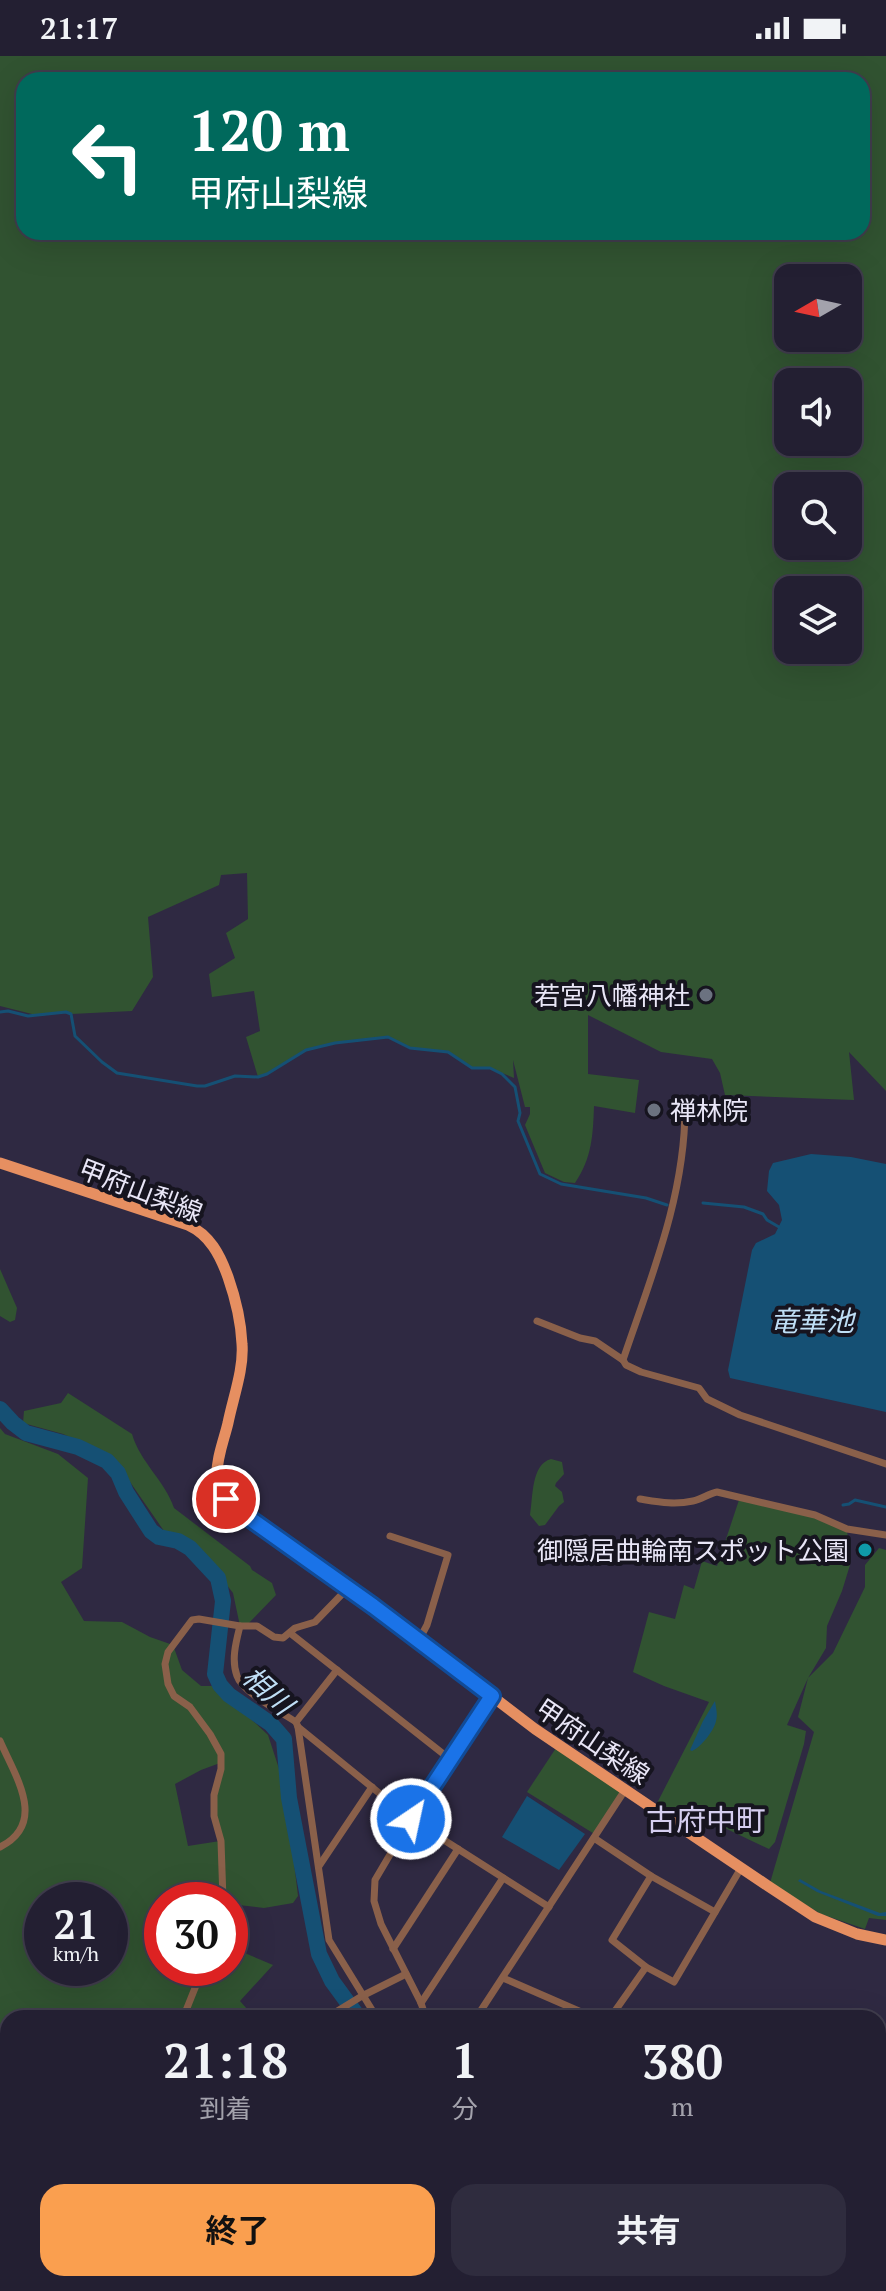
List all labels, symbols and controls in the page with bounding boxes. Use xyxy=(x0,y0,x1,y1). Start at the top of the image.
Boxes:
text: 21:17 xyxy=(40,8,118,48)
text: 120 m xyxy=(188,93,350,167)
icon: left xyxy=(56,104,160,208)
text: 甲府山梨線 xyxy=(188,169,368,216)
north arrow xyxy=(774,264,862,352)
map controls xyxy=(774,264,862,664)
button: sound xyxy=(774,368,862,456)
button: search xyxy=(774,472,862,560)
button: layers xyxy=(774,576,862,664)
place label: 若宮八幡神社 xyxy=(534,978,690,1012)
marker: 若宮八幡神社 xyxy=(697,986,715,1004)
place label: 禅林院 xyxy=(670,1093,748,1127)
marker: 禅林院 xyxy=(645,1101,663,1119)
street label: 甲府山梨線 xyxy=(74,1151,208,1229)
water label: 竜華池 xyxy=(770,1302,857,1339)
pin xyxy=(192,1465,260,1533)
icon: arrive xyxy=(204,1477,248,1521)
place label: 御隠居曲輪南スポット公園 xyxy=(537,1533,849,1567)
marker: 御隠居曲輪南スポット公園 xyxy=(856,1541,874,1559)
water label: 相川 xyxy=(235,1658,303,1724)
street label: 甲府山梨線 xyxy=(530,1691,656,1791)
position arrow xyxy=(369,1777,453,1861)
district label: 古府中町 xyxy=(646,1800,766,1840)
speed limit sign: 30 xyxy=(144,1882,248,1986)
text: 21 xyxy=(53,1897,99,1950)
text: km/h xyxy=(53,1940,99,1967)
text: 21:18 xyxy=(163,2028,288,2092)
text: 1 xyxy=(451,2028,478,2092)
text: 380 xyxy=(641,2029,723,2093)
text: m xyxy=(671,2089,693,2123)
text: 到着 xyxy=(200,2091,252,2125)
text: 分 xyxy=(452,2091,478,2125)
button: 終了 xyxy=(40,2184,435,2276)
button: 共有 xyxy=(451,2184,846,2276)

